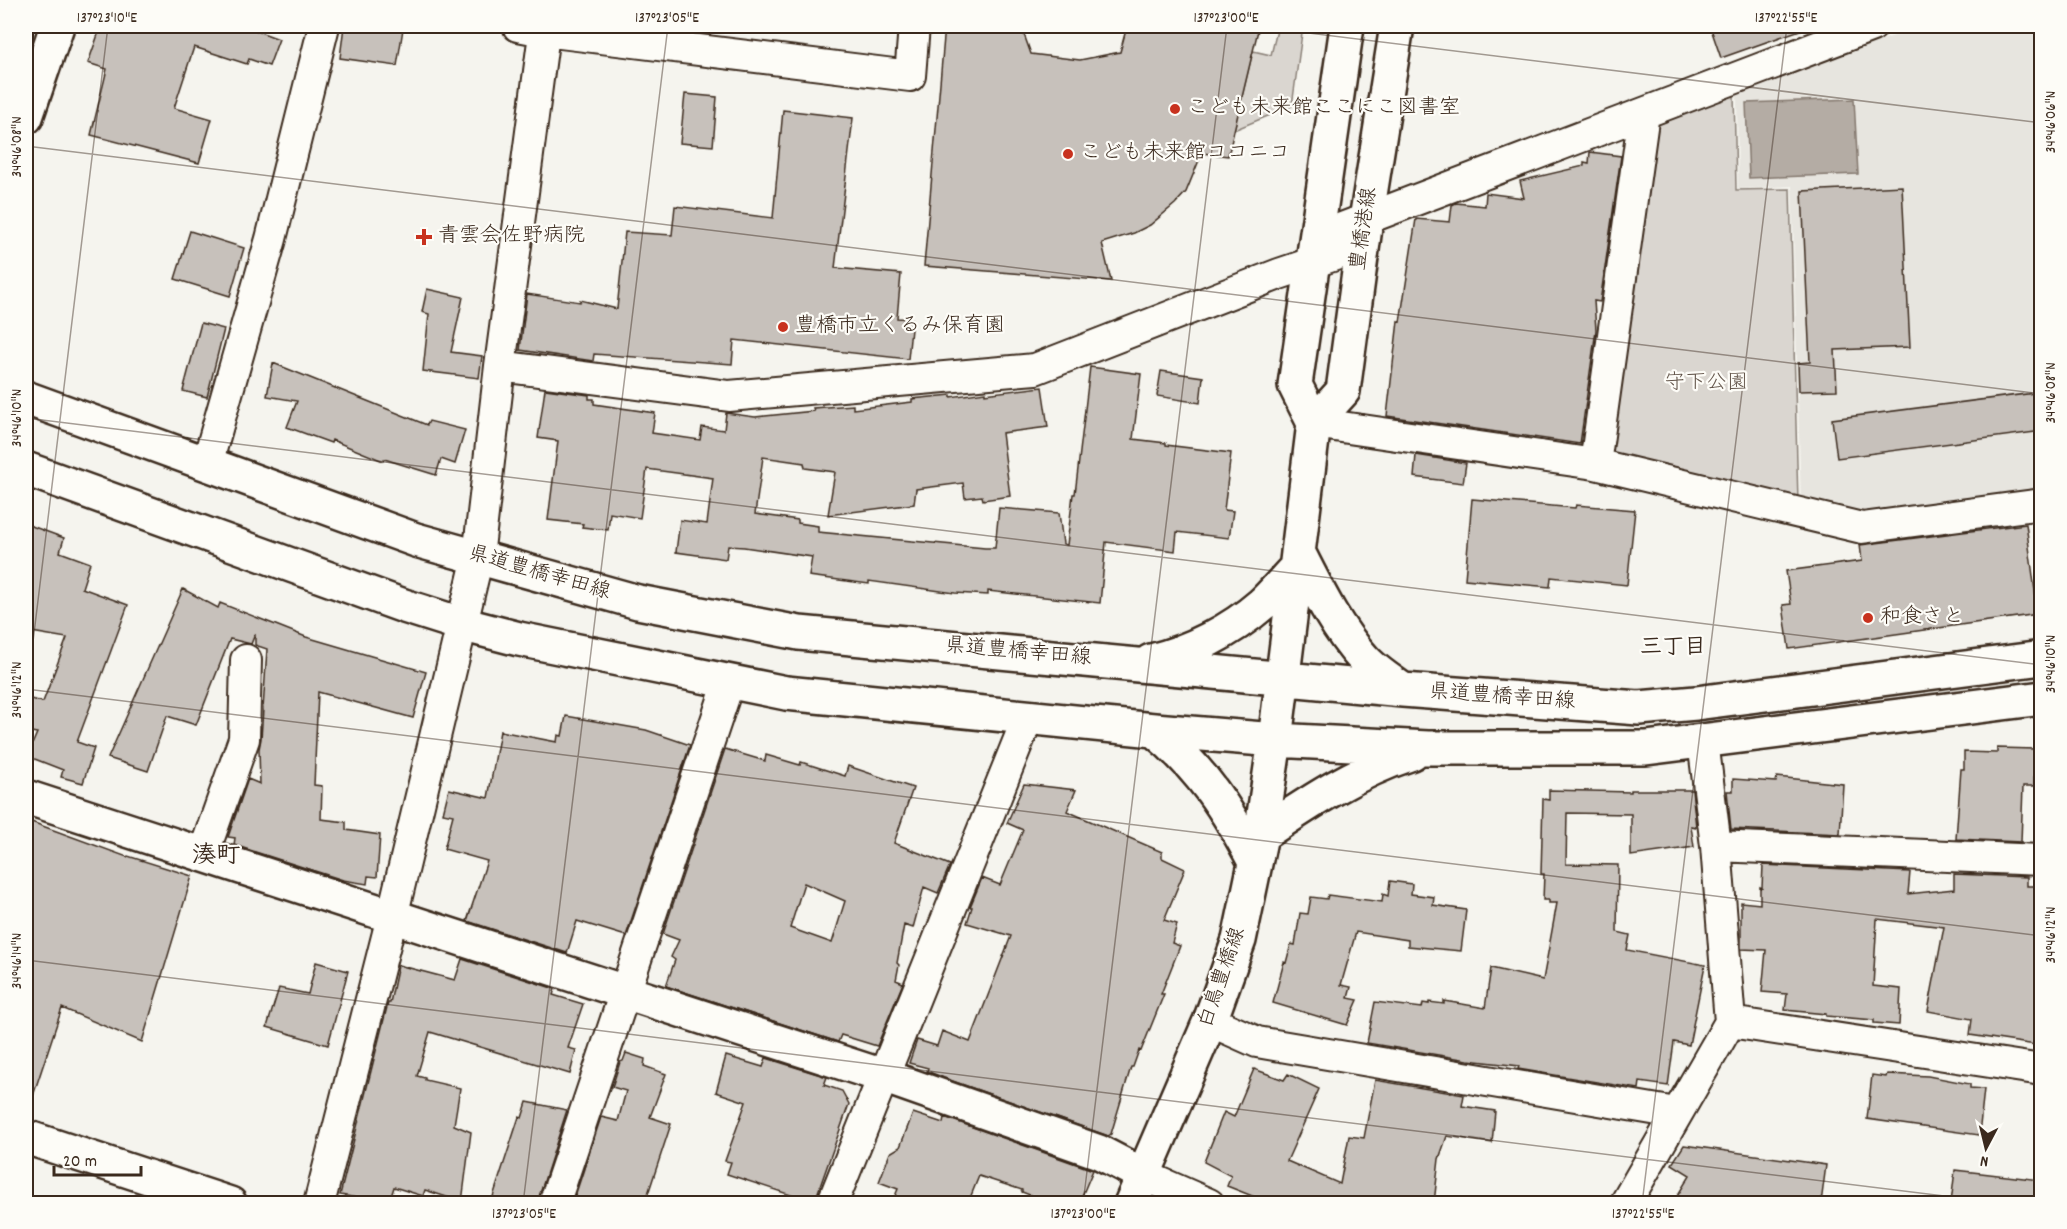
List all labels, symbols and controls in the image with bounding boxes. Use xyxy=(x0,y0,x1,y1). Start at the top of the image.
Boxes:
text: 137°23'10"E xyxy=(77,8,137,30)
text: 137°23'05"E xyxy=(635,8,699,30)
text: 137°23'00"E xyxy=(1193,8,1259,30)
text: 137°22'55"E xyxy=(1755,8,1817,30)
text: 34°46'06"N xyxy=(2041,91,2063,153)
place label: こども未来館ここにこ図書室 xyxy=(1187,94,1460,124)
marker: こども未来館ここにこ図書室 xyxy=(1168,102,1182,116)
text: 34°46'08"N xyxy=(7,116,29,178)
place label: こども未来館ココニコ xyxy=(1080,139,1290,169)
marker: こども未来館ココニコ xyxy=(1061,147,1075,161)
street label: 豊橋港線 xyxy=(1344,185,1386,273)
place label: 青雲会佐野病院 xyxy=(438,222,585,252)
marker: 青雲会佐野病院 xyxy=(415,228,433,246)
place label: 豊橋市立くるみ保育園 xyxy=(795,312,1005,342)
marker: 豊橋市立くるみ保育園 xyxy=(776,320,790,334)
text: 34°46'08"N xyxy=(2041,362,2063,424)
park label: 守下公園 xyxy=(1664,369,1748,399)
text: 34°46'10"N xyxy=(7,389,29,447)
street label: 県道豊橋幸田線 xyxy=(464,539,614,609)
place label: 和食さと xyxy=(1880,603,1964,633)
marker: 和食さと xyxy=(1861,611,1875,625)
street label: 県道豊橋幸田線 xyxy=(943,632,1093,674)
district label: 三丁目 xyxy=(1640,633,1706,664)
text: 34°46'10"N xyxy=(2041,635,2063,693)
text: 34°46'12"N xyxy=(7,662,29,718)
street label: 県道豊橋幸田線 xyxy=(1428,678,1576,718)
district label: 湊町 xyxy=(192,840,240,874)
text: 34°46'12"N xyxy=(2041,907,2063,963)
street label: 白鳥豊橋線 xyxy=(1192,923,1254,1033)
text: 34°46'14"N xyxy=(7,933,29,989)
north arrow xyxy=(1956,1118,2016,1178)
scale bar xyxy=(54,1139,141,1177)
text: N xyxy=(1979,1148,1990,1172)
text: 20 m xyxy=(63,1150,97,1175)
text: 137°23'05"E xyxy=(492,1204,556,1226)
text: 137°23'00"E xyxy=(1050,1204,1116,1226)
text: 137°22'55"E xyxy=(1612,1204,1674,1226)

